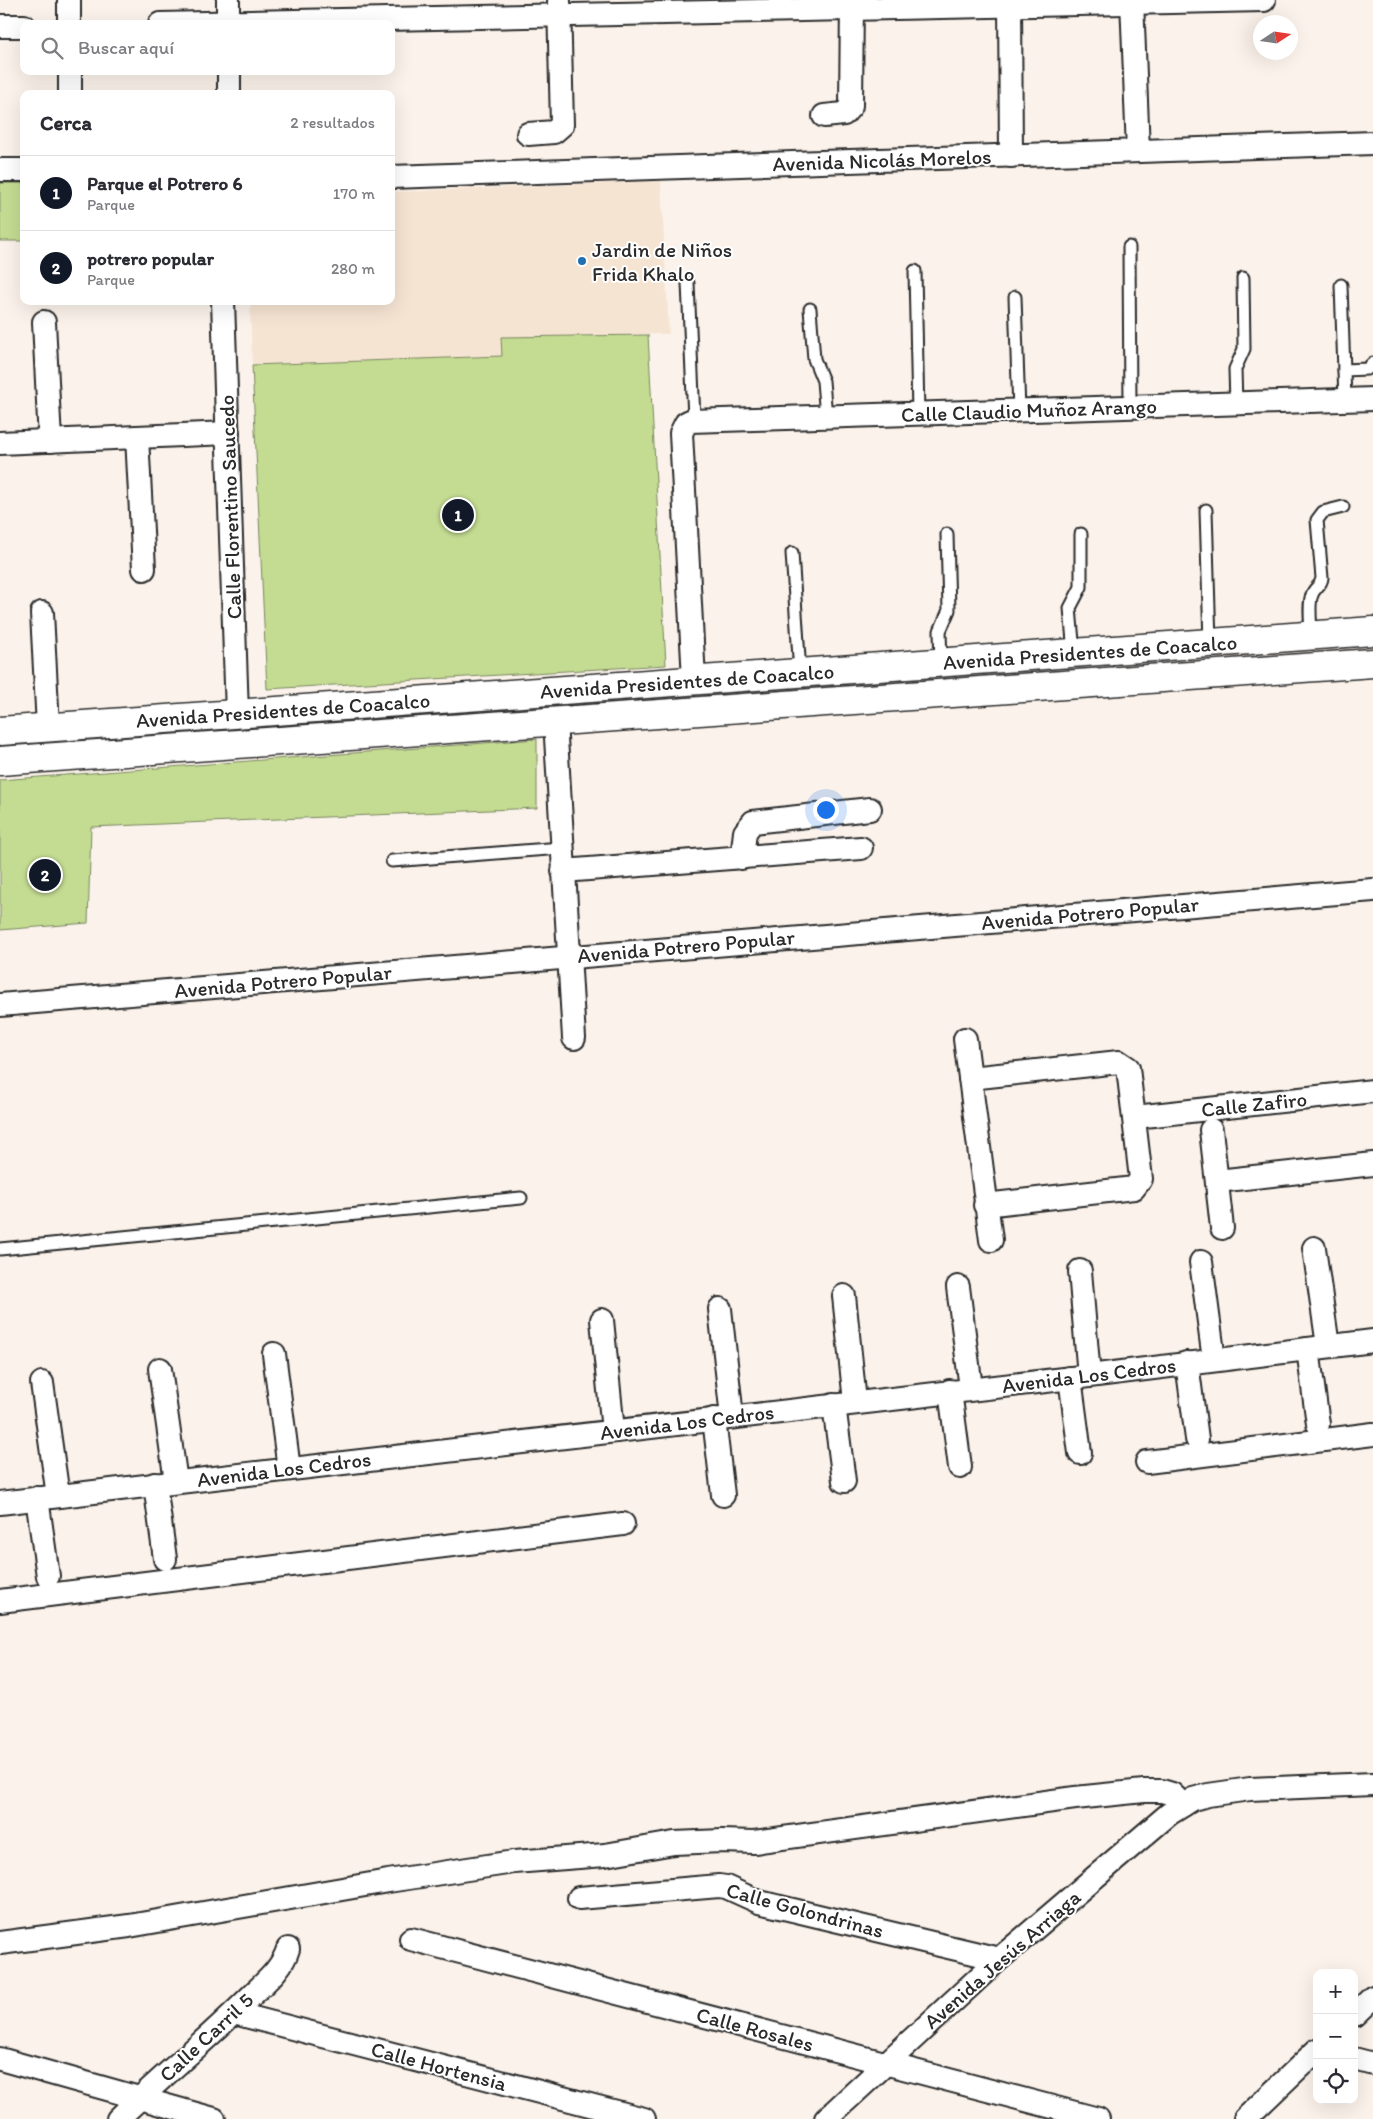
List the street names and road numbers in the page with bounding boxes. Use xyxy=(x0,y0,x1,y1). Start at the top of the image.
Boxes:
street label: Avenida Nicolás Morelos xyxy=(772,144,992,176)
street label: Calle Claudio Muñoz Arango xyxy=(901,393,1157,427)
street label: Calle Florentino Saucedo xyxy=(214,394,246,620)
street label: Avenida Presidentes de Coacalco xyxy=(942,629,1238,675)
street label: Avenida Presidentes de Coacalco xyxy=(539,658,835,704)
street label: Avenida Presidentes de Coacalco xyxy=(135,687,431,733)
street label: Avenida Potrero Popular xyxy=(980,891,1200,935)
street label: Avenida Potrero Popular xyxy=(576,924,796,968)
street label: Avenida Potrero Popular xyxy=(173,959,393,1003)
street label: Calle Zafiro xyxy=(1200,1086,1308,1122)
street label: Avenida Los Cedros xyxy=(1001,1352,1177,1398)
street label: Avenida Los Cedros xyxy=(599,1399,775,1445)
street label: Avenida Los Cedros xyxy=(196,1446,372,1492)
street label: Calle Golondrinas xyxy=(724,1877,886,1943)
street label: Avenida Jesús Arriaga xyxy=(919,1884,1085,2034)
street label: Calle Carril 5 xyxy=(154,1987,258,2087)
street label: Calle Rosales xyxy=(694,2001,816,2057)
street label: Calle Hortensia xyxy=(368,2036,510,2096)

